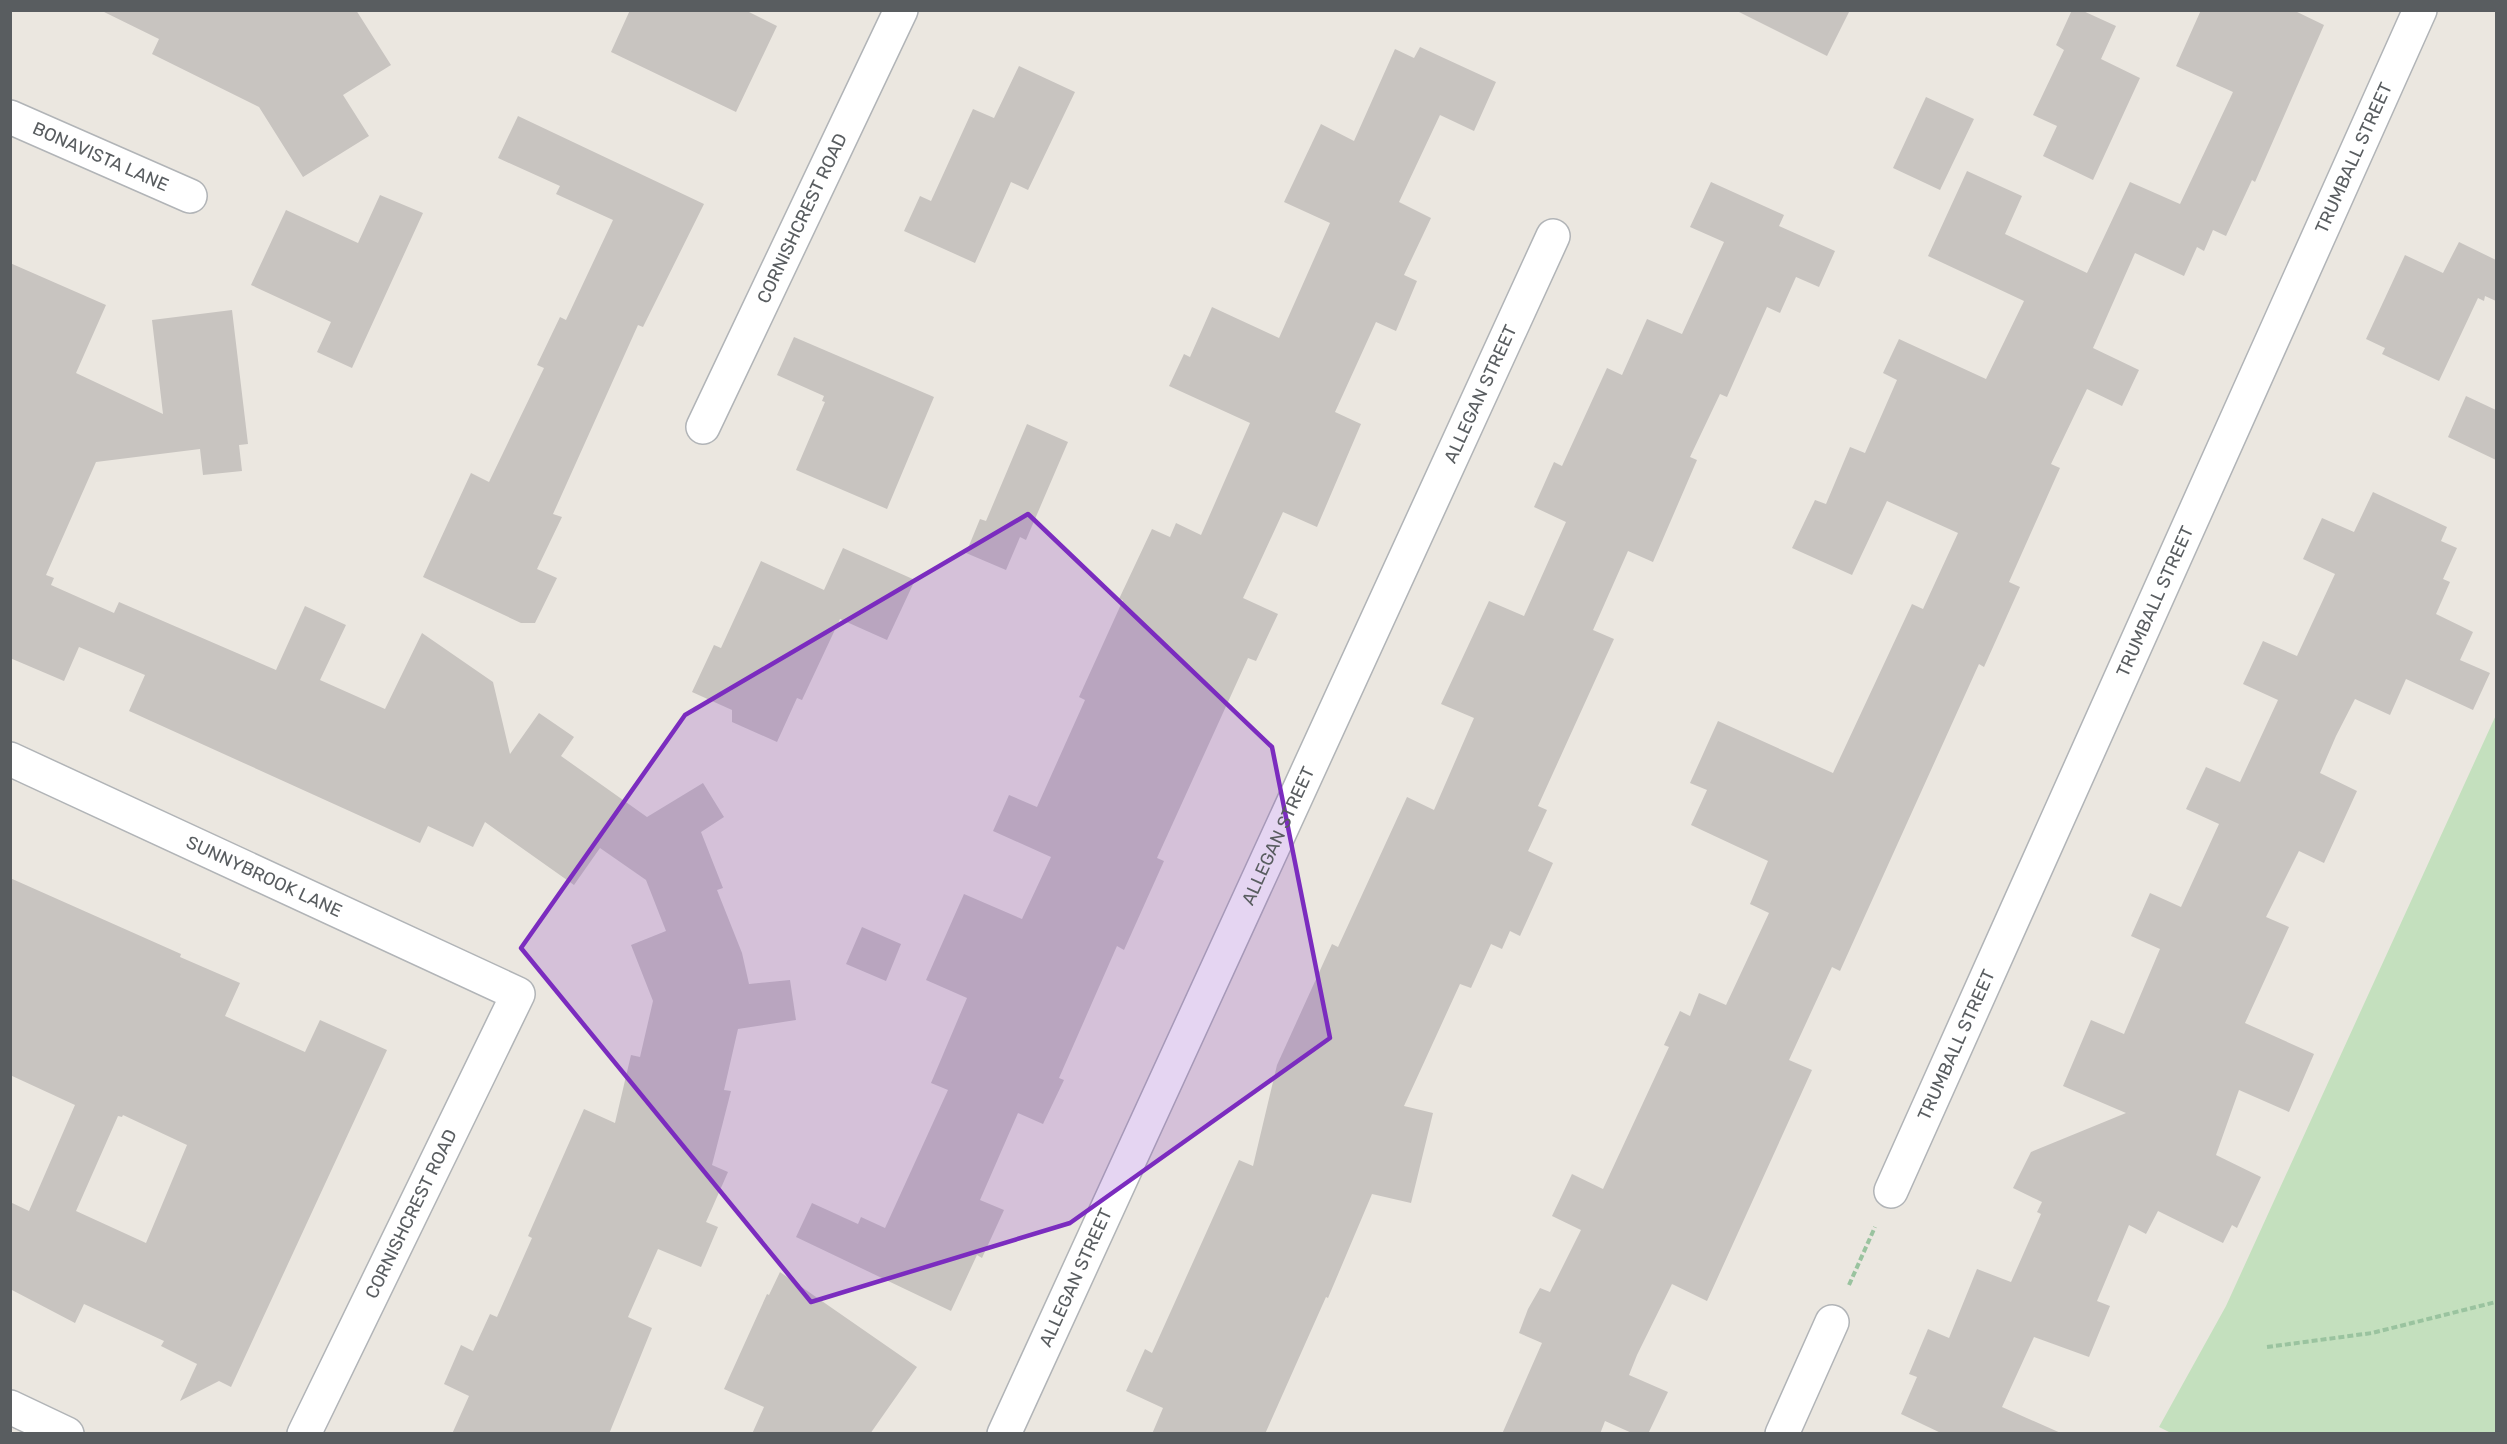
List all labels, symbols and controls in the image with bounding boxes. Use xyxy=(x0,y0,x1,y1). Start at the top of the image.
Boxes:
street label: TRUMBALL STREET xyxy=(2310,79,2397,237)
street label: BONAVISTA LANE xyxy=(29,117,172,196)
street label: CORNISHCREST ROAD xyxy=(752,130,852,307)
street label: ALLEGAN STREET xyxy=(1439,321,1522,467)
street label: TRUMBALL STREET xyxy=(2112,523,2198,680)
street label: ALLEGAN STREET xyxy=(1237,763,1319,908)
street label: SUNNYBROOK LANE xyxy=(183,831,346,922)
street label: TRUMBALL STREET xyxy=(1913,966,2000,1124)
street label: CORNISHCREST ROAD xyxy=(360,1126,462,1302)
street label: ALLEGAN STREET xyxy=(1034,1205,1117,1350)

